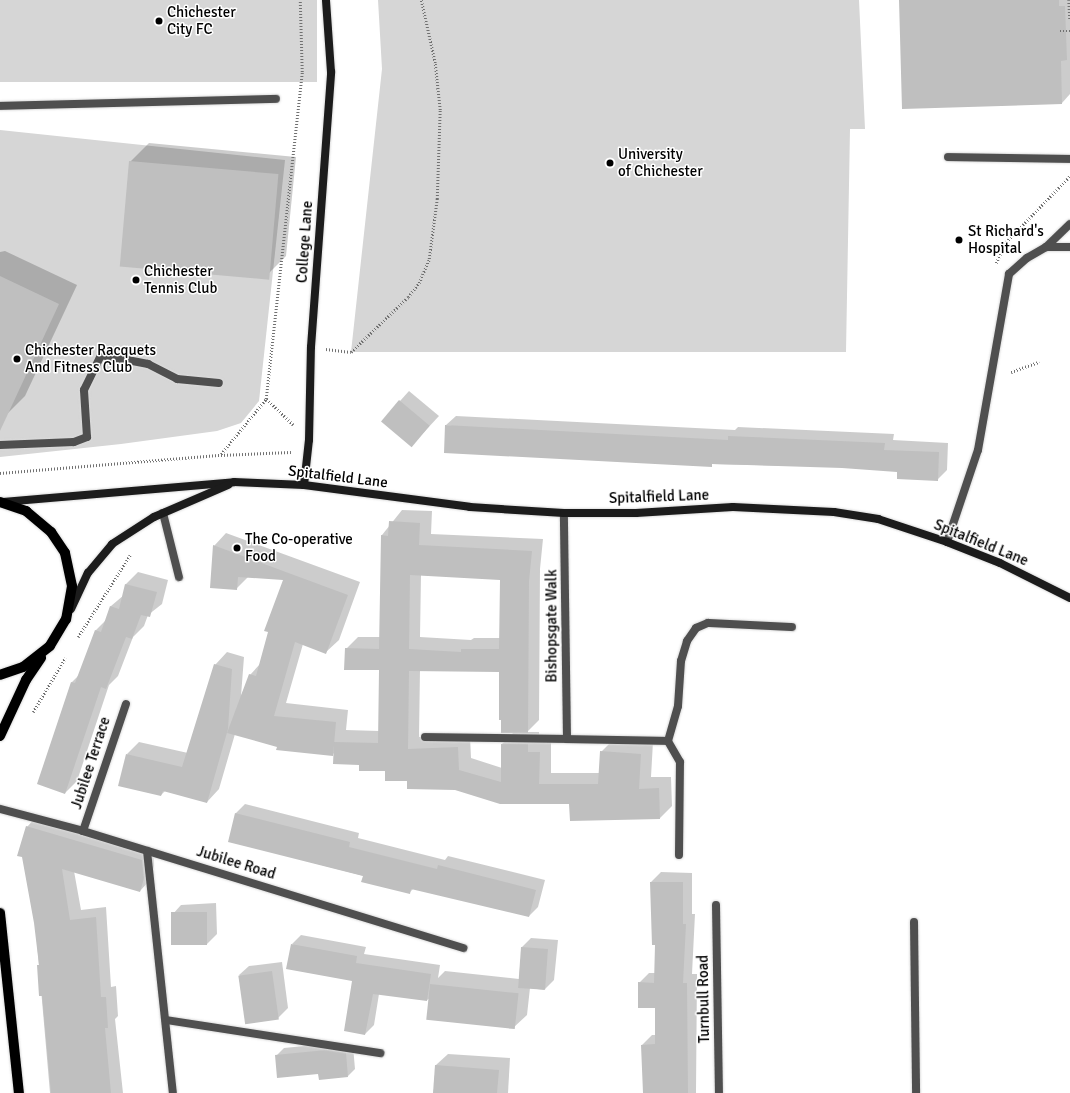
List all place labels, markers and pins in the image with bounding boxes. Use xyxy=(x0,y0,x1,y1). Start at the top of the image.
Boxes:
place label: Chichester City FC xyxy=(167,3,236,38)
marker: Chichester City FC xyxy=(154,16,164,26)
place label: University of Chichester xyxy=(618,145,703,180)
marker: University of Chichester xyxy=(605,158,615,168)
place label: St Richard's Hospital xyxy=(968,222,1044,257)
marker: St Richard's Hospital xyxy=(953,234,965,246)
place label: Chichester Tennis Club xyxy=(144,262,217,297)
marker: Chichester Tennis Club xyxy=(131,275,141,285)
place label: Chichester Racquets And Fitness Club xyxy=(25,341,156,376)
marker: Chichester Racquets And Fitness Club xyxy=(12,354,22,364)
place label: The Co-operative Food xyxy=(245,530,353,565)
marker: The Co-operative Food xyxy=(232,543,242,553)

